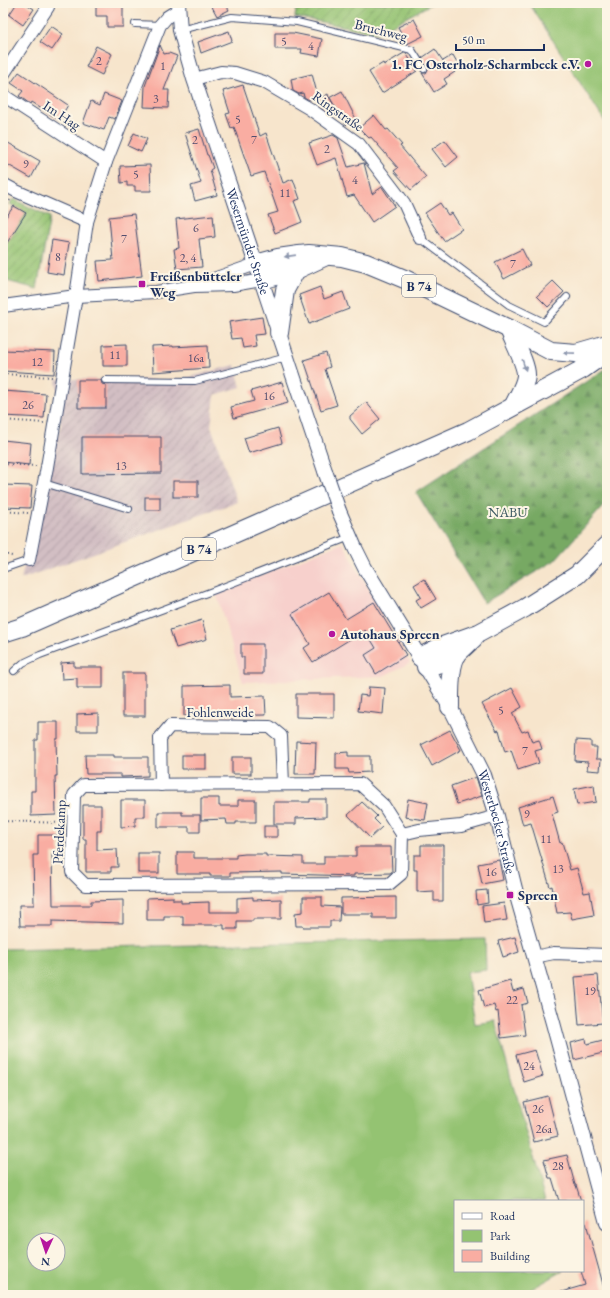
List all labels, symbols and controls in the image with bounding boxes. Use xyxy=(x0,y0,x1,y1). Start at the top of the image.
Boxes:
street label: Bruchweg xyxy=(353,15,410,45)
scale bar xyxy=(456,26,544,52)
text: 50 m xyxy=(462,32,486,48)
house number: 5 xyxy=(281,33,287,49)
house number: 4 xyxy=(308,38,314,54)
house number: 2 xyxy=(96,53,102,69)
place label: 1. FC Osterholz-Scharmbeck e.V. xyxy=(391,55,580,73)
house number: 1 xyxy=(160,58,166,74)
marker: 1. FC Osterholz-Scharmbeck e.V. xyxy=(583,59,593,69)
street label: Ringstraße xyxy=(309,87,368,135)
house number: 3 xyxy=(153,91,159,107)
street label: Im Hag xyxy=(40,96,85,134)
house number: 5 xyxy=(235,111,241,127)
house number: 2 xyxy=(192,132,198,148)
house number: 7 xyxy=(251,132,257,148)
house number: 2 xyxy=(324,141,330,157)
house number: 9 xyxy=(23,156,29,172)
house number: 5 xyxy=(133,166,139,182)
house number: 4 xyxy=(352,172,358,188)
house number: 11 xyxy=(279,185,291,201)
street label: Wesermünder Straße xyxy=(222,186,274,297)
house number: 6 xyxy=(193,220,199,236)
house number: 7 xyxy=(121,231,127,247)
house number: 8 xyxy=(55,249,61,265)
house number: 2, 4 xyxy=(180,250,197,266)
one-way arrow xyxy=(284,253,296,259)
house number: 7 xyxy=(510,256,516,272)
place label: Freißenbütteler Weg xyxy=(150,267,242,301)
road number: B 74 xyxy=(402,275,436,297)
marker: Freißenbütteler Weg xyxy=(137,279,147,289)
house number: 11 xyxy=(109,347,121,363)
house number: 16a xyxy=(188,350,204,366)
one-way arrow xyxy=(562,350,575,356)
house number: 12 xyxy=(31,354,43,370)
one-way arrow xyxy=(521,359,527,371)
house number: 16 xyxy=(263,388,275,404)
house number: 26 xyxy=(22,397,34,413)
house number: 13 xyxy=(115,458,127,474)
park label: NABU xyxy=(488,503,528,521)
road number: B 74 xyxy=(182,538,216,560)
place label: Autohaus Spreen xyxy=(339,625,440,643)
marker: Autohaus Spreen xyxy=(327,629,337,639)
house number: 5 xyxy=(498,702,504,718)
street label: Fohlenweide xyxy=(186,703,254,721)
house number: 7 xyxy=(522,743,528,759)
street label: Westerbecker Straße xyxy=(474,767,520,876)
street label: Pferdekamp xyxy=(48,799,70,865)
house number: 9 xyxy=(524,806,530,822)
house number: 11 xyxy=(540,831,552,847)
house number: 13 xyxy=(552,861,564,877)
house number: 16 xyxy=(485,864,497,880)
place label: Spreen xyxy=(518,886,558,904)
marker: Spreen xyxy=(505,890,515,900)
house number: 19 xyxy=(584,983,596,999)
house number: 22 xyxy=(506,992,518,1008)
house number: 24 xyxy=(523,1058,535,1074)
house number: 26 xyxy=(532,1101,544,1117)
house number: 26a xyxy=(536,1121,552,1137)
house number: 28 xyxy=(552,1158,564,1174)
legend xyxy=(454,1200,584,1272)
text: Road xyxy=(490,1208,516,1224)
text: Park xyxy=(490,1228,511,1244)
north arrow xyxy=(26,1232,66,1272)
text: Building xyxy=(490,1248,531,1264)
text: N xyxy=(41,1255,50,1269)

